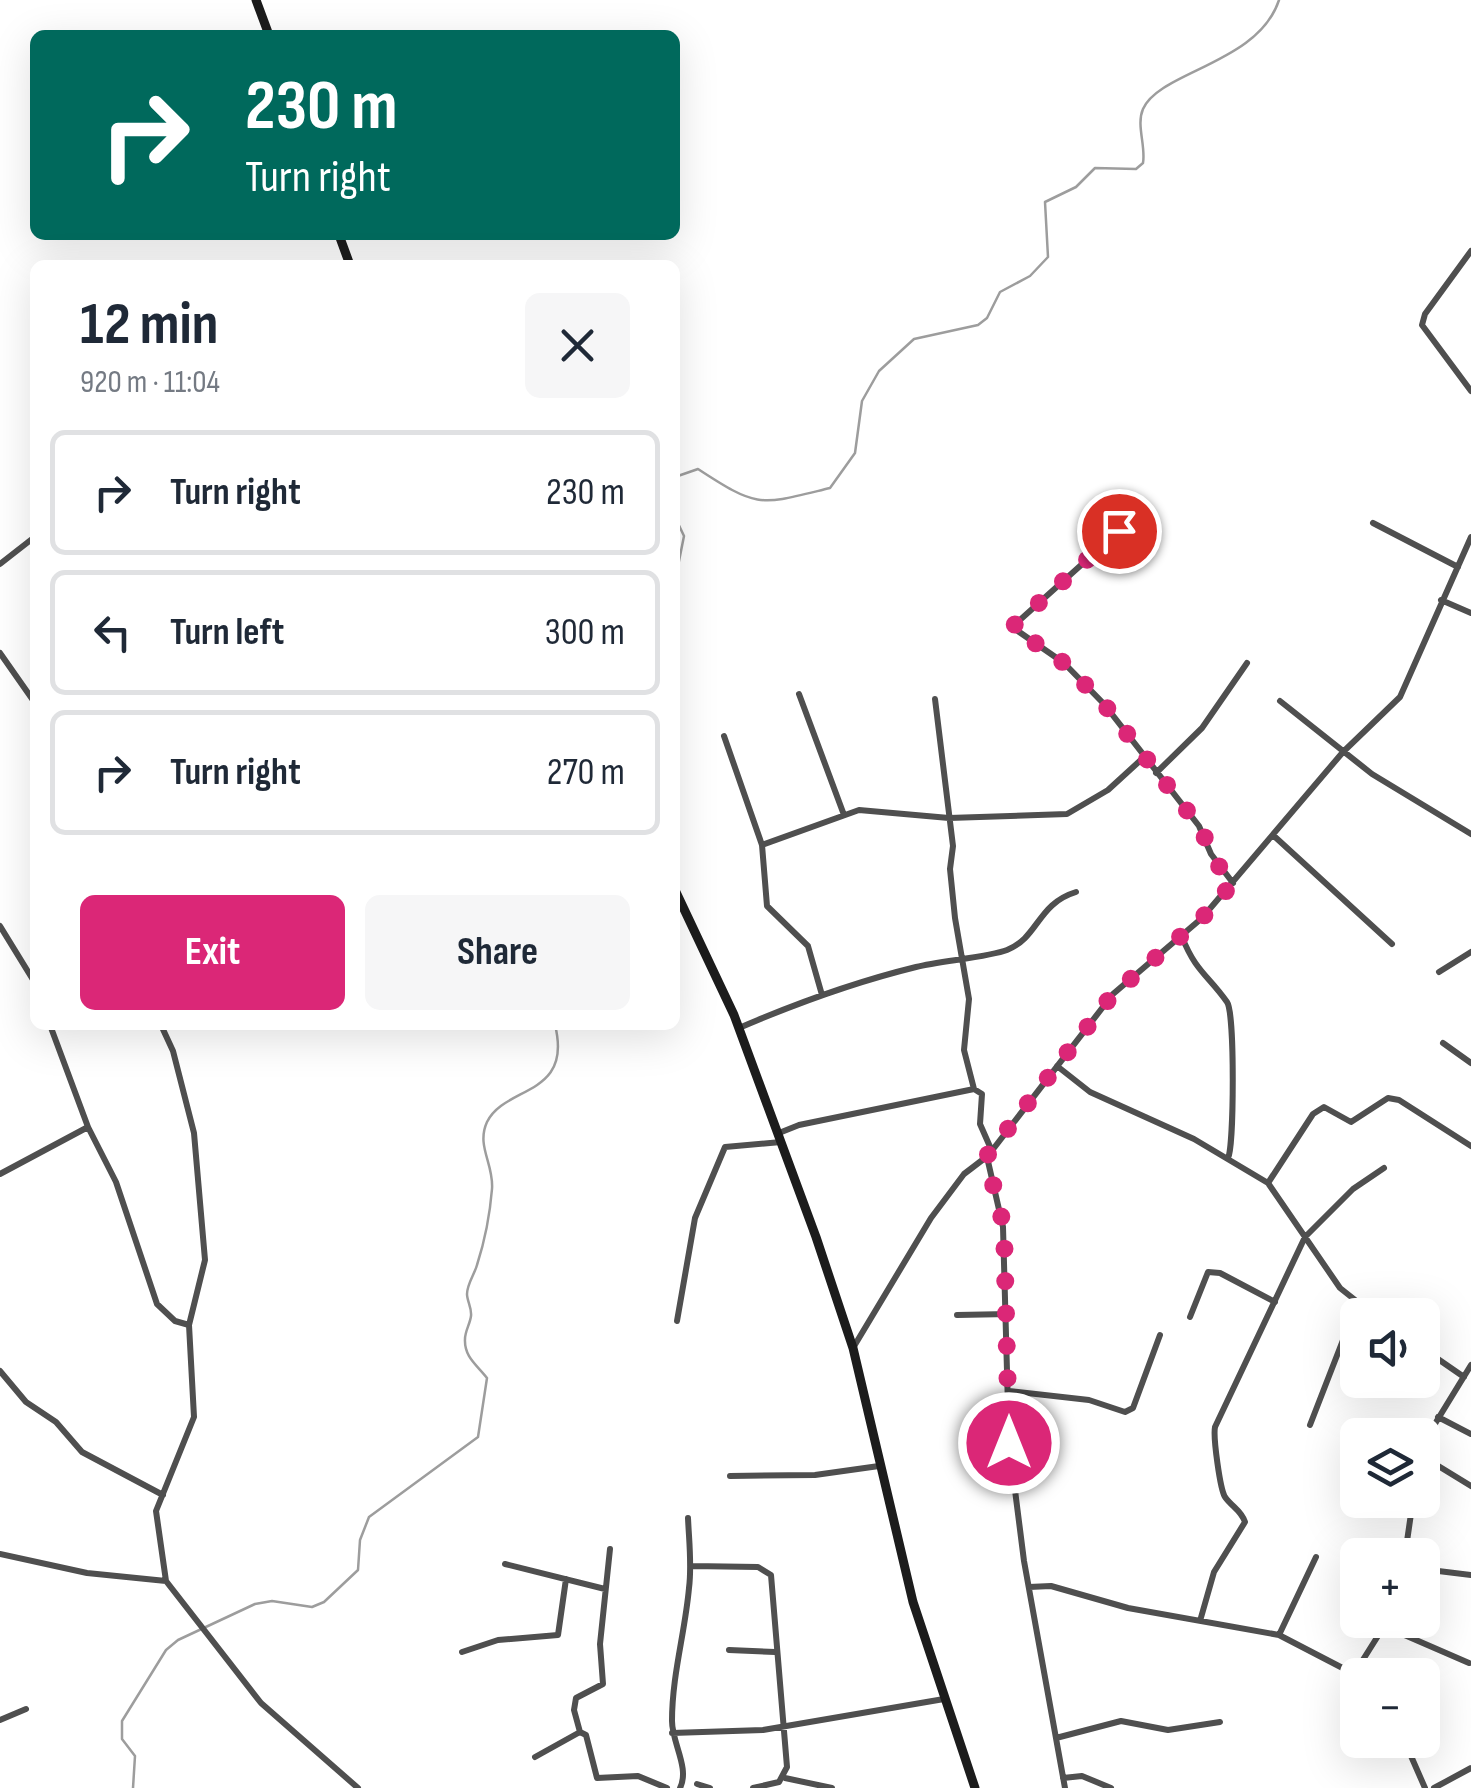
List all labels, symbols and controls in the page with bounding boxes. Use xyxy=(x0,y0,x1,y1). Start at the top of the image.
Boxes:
text: 230 m xyxy=(245,65,398,149)
icon: right xyxy=(80,70,210,200)
text: Turn right xyxy=(245,150,391,205)
text: 12 min xyxy=(80,289,219,361)
button: close xyxy=(525,293,630,398)
text: 920 m · 11:04 xyxy=(80,363,220,402)
icon: right xyxy=(85,465,140,520)
text: Turn right xyxy=(170,470,301,515)
text: 230 m xyxy=(546,470,625,515)
pin xyxy=(1077,489,1162,574)
icon: arrive xyxy=(1092,504,1147,559)
icon: left xyxy=(85,605,140,660)
text: Turn left xyxy=(170,610,284,655)
text: 300 m xyxy=(545,610,625,655)
icon: right xyxy=(85,745,140,800)
text: Turn right xyxy=(170,750,301,795)
text: 270 m xyxy=(547,750,625,795)
button: Exit xyxy=(80,895,345,1010)
button: Share xyxy=(365,895,630,1010)
map controls xyxy=(1340,1298,1440,1758)
button: sound xyxy=(1340,1298,1440,1398)
position arrow xyxy=(957,1391,1061,1495)
button: layers xyxy=(1340,1418,1440,1518)
button: + xyxy=(1340,1538,1440,1638)
button: − xyxy=(1340,1658,1440,1758)

